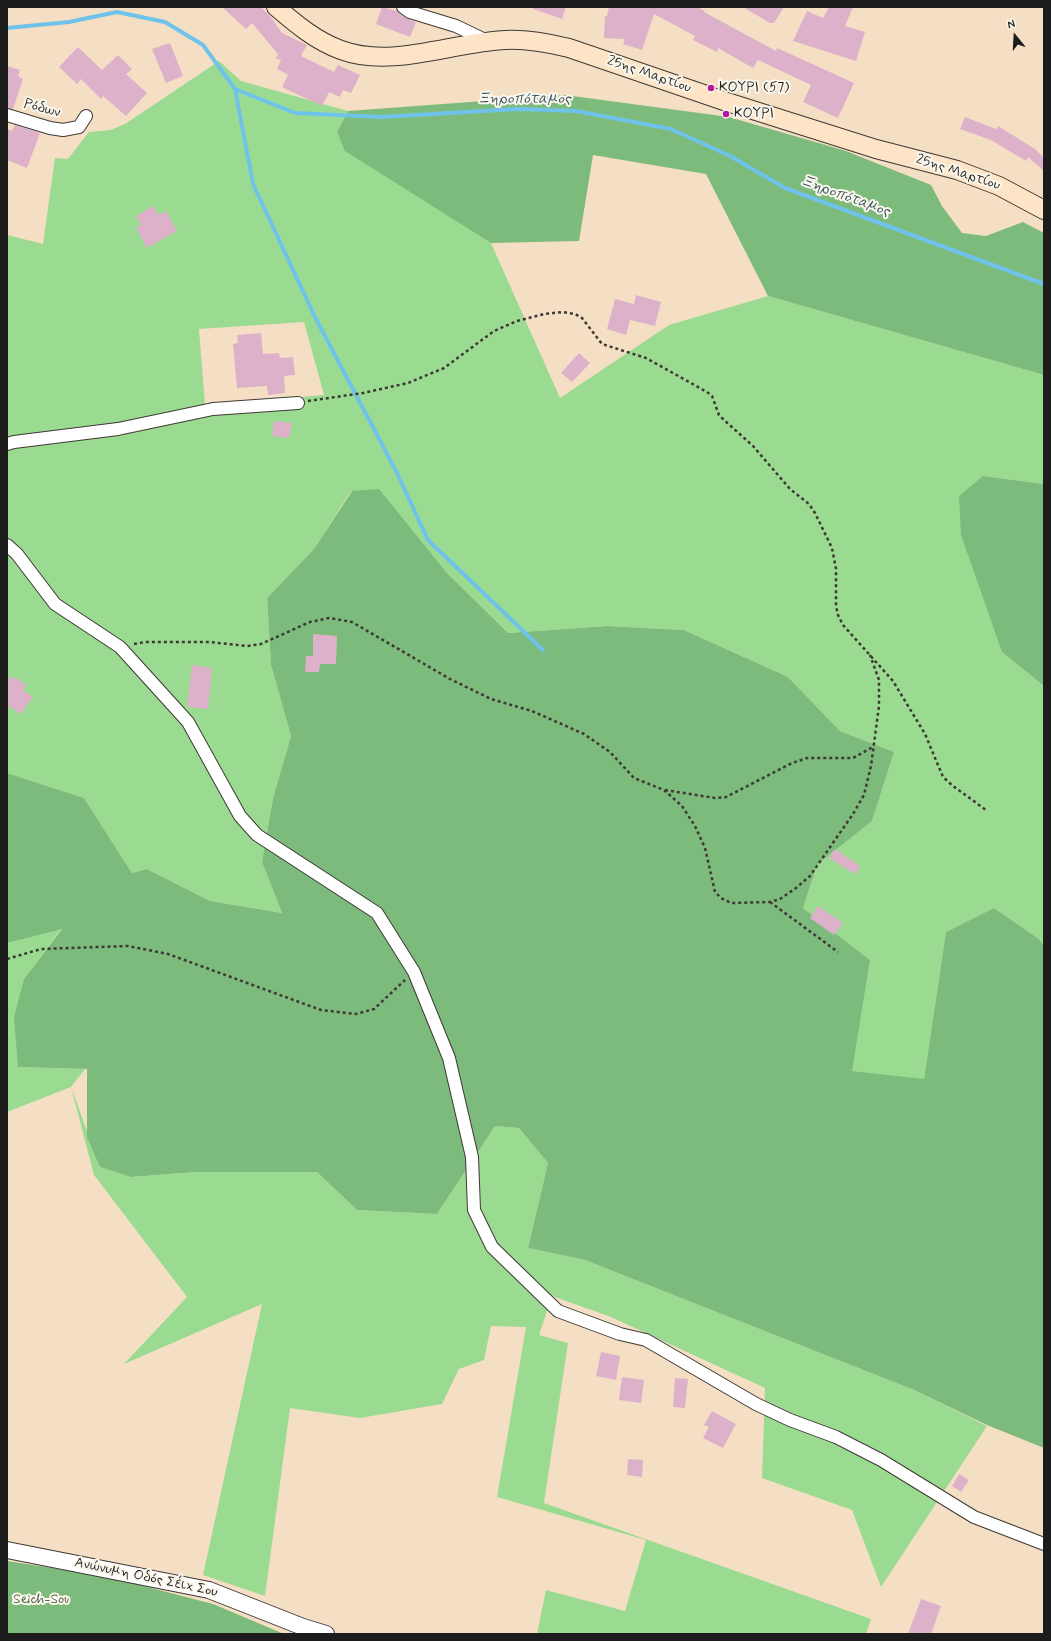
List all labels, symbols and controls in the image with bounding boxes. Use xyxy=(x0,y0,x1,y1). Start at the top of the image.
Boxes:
north arrow xyxy=(995,16,1035,56)
text: N xyxy=(1006,17,1017,32)
street label: 25ης Μαρτίου xyxy=(605,53,693,97)
place label: ΚΟΥΡΙ (57) xyxy=(719,80,789,96)
marker: ΚΟΥΡΙ (57) xyxy=(706,83,716,93)
water label: Ξηροπόταμος xyxy=(477,91,571,109)
street label: Ρόδων xyxy=(22,96,62,122)
place label: ΚΟΥΡΙ xyxy=(734,106,774,122)
marker: ΚΟΥΡΙ xyxy=(721,109,731,119)
street label: 25ης Μαρτίου xyxy=(914,151,1002,195)
water label: Ξηροπόταμος xyxy=(798,173,892,221)
street label: Ανώνυμη Οδός Σέιχ Σου xyxy=(73,1555,219,1601)
park label: Seich-Sou xyxy=(13,1592,69,1608)

